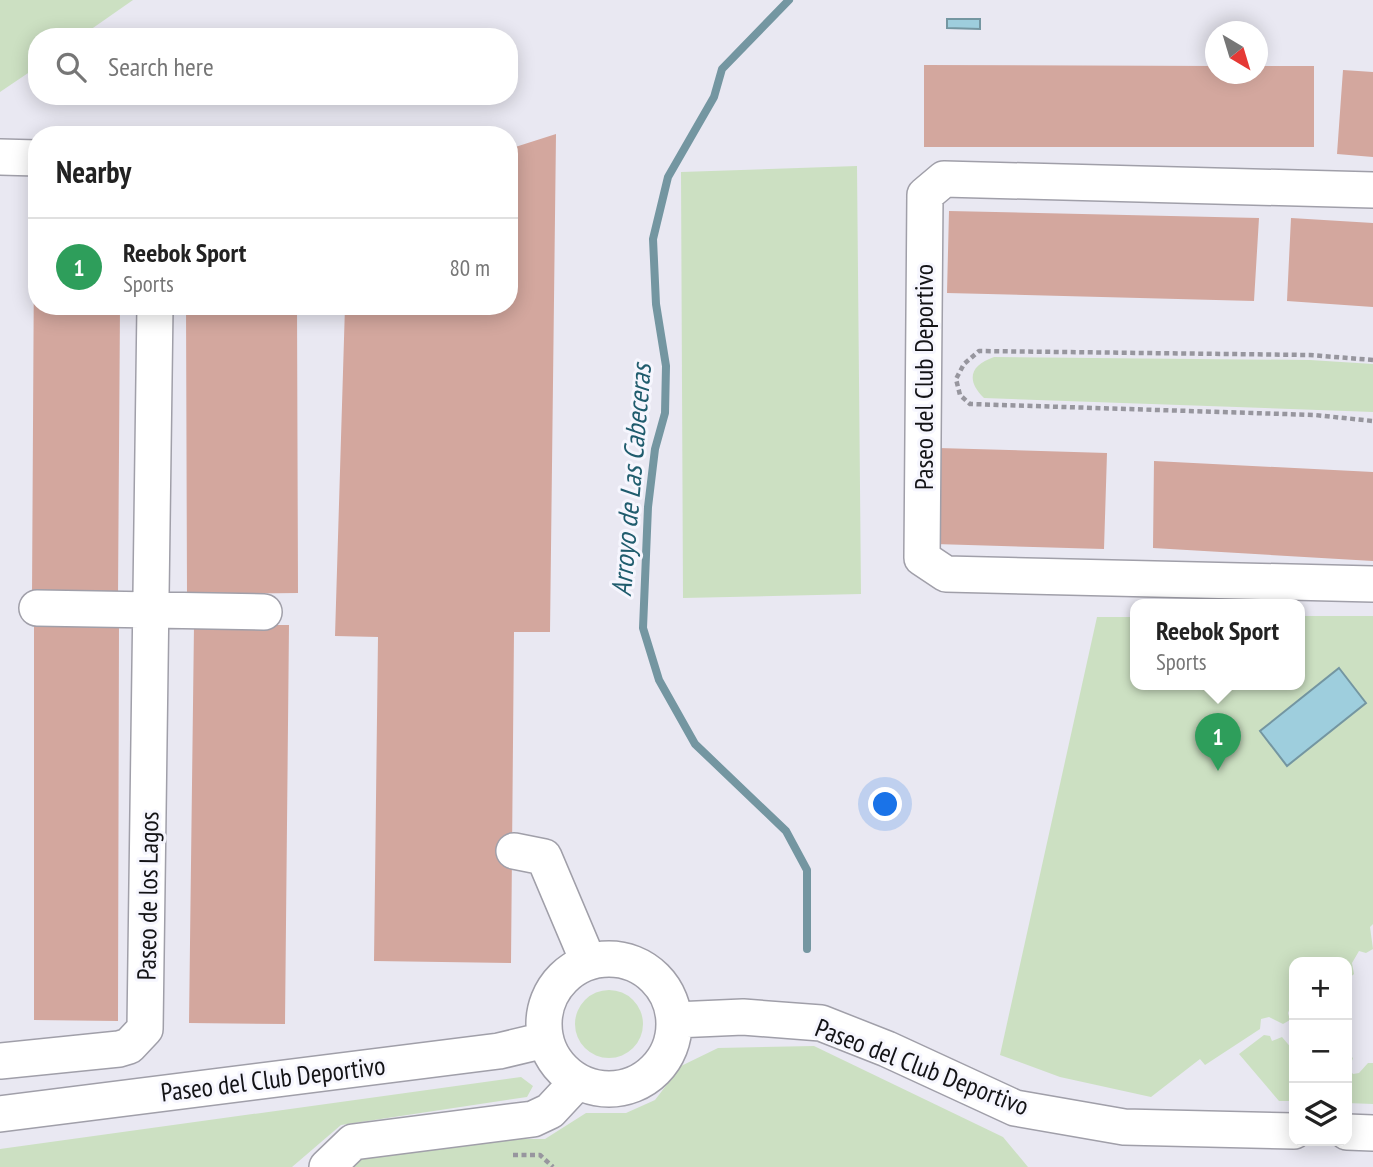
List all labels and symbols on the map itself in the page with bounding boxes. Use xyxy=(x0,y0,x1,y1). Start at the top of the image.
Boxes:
north arrow xyxy=(1205,21,1268,84)
street label: Paseo del Club Deportivo xyxy=(907,264,940,490)
water label: Arroyo de Las Cabeceras xyxy=(602,360,659,598)
pin: 1 xyxy=(1195,713,1241,771)
your location xyxy=(868,787,902,821)
street label: Paseo de los Lagos xyxy=(130,811,165,981)
street label: Paseo del Club Deportivo xyxy=(811,1011,1034,1122)
street label: Paseo del Club Deportivo xyxy=(159,1048,387,1109)

